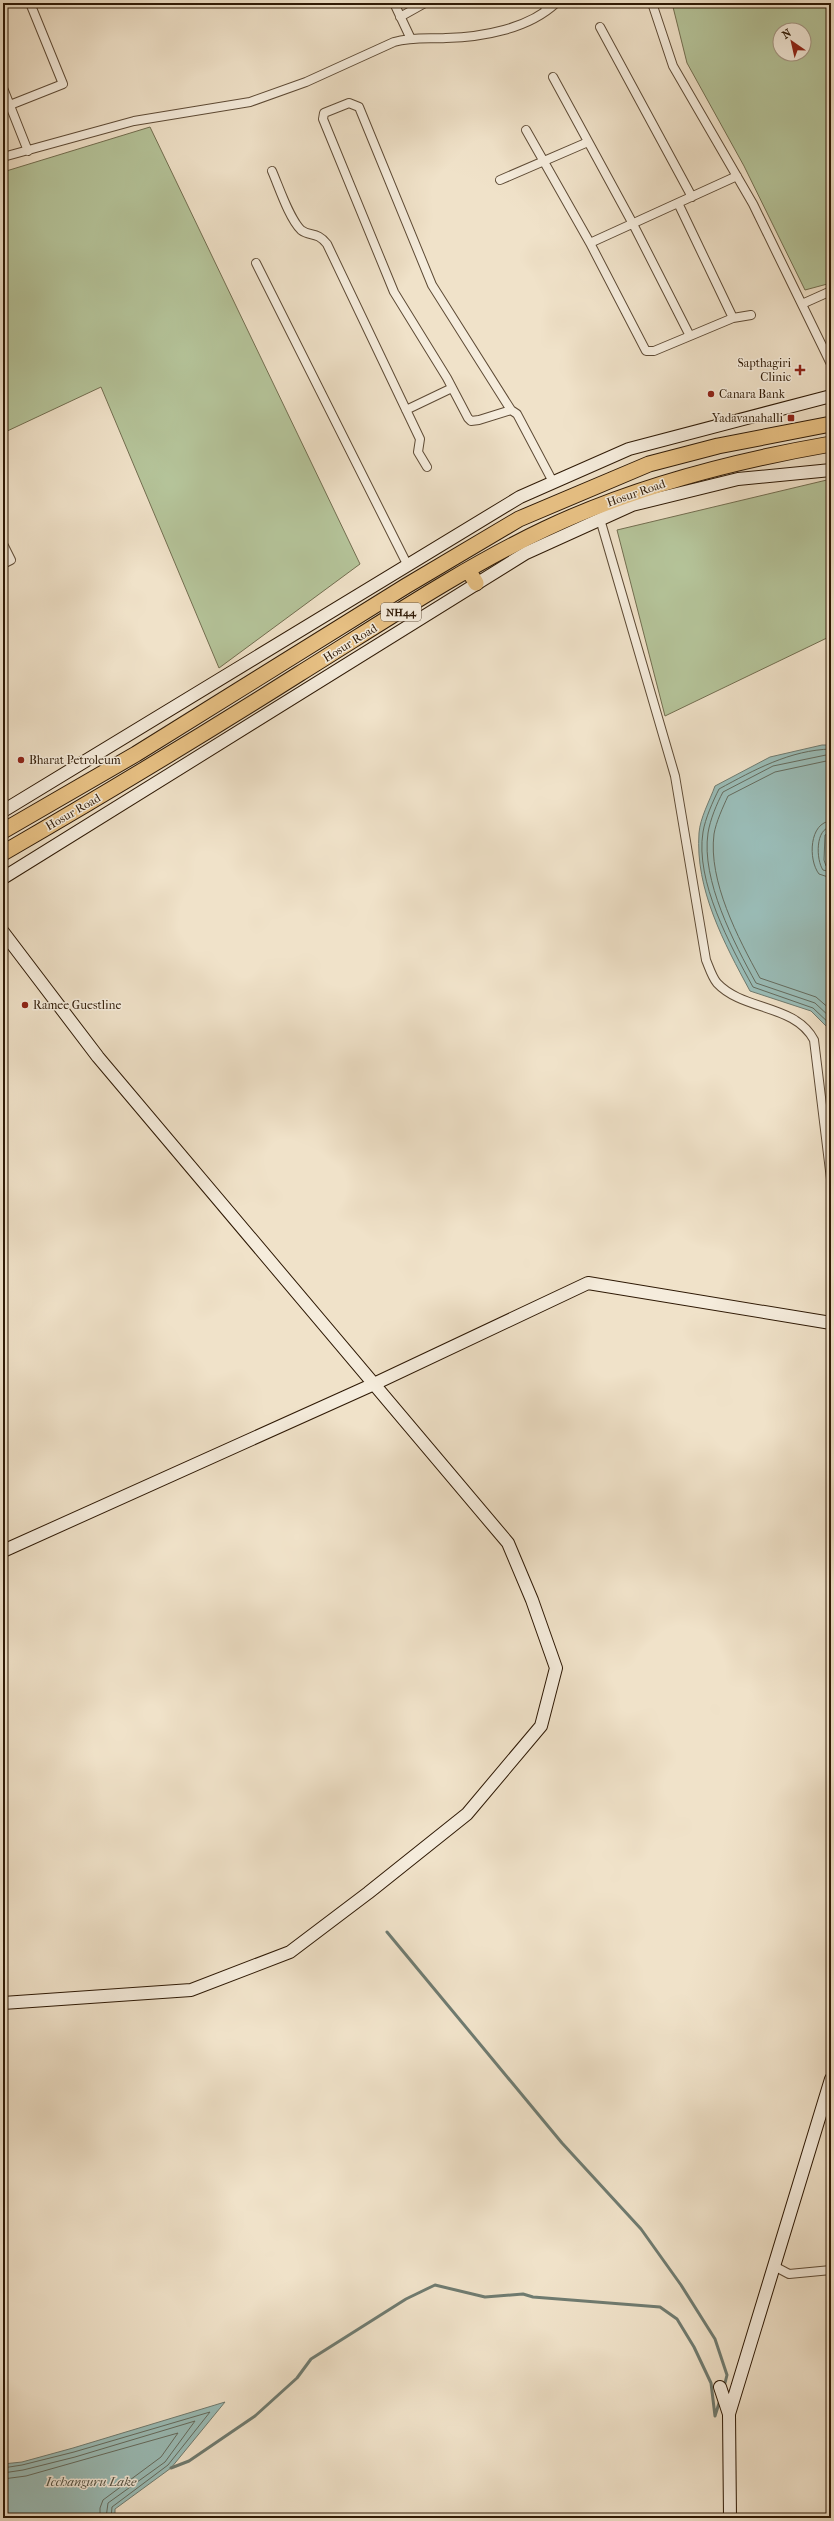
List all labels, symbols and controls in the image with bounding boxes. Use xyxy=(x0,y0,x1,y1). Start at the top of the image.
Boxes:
north arrow xyxy=(772,22,812,62)
text: N xyxy=(780,26,794,42)
place label: Sapthagiri Clinic xyxy=(738,356,791,384)
marker: Sapthagiri Clinic xyxy=(794,364,806,376)
place label: Canara Bank xyxy=(719,387,786,401)
marker: Canara Bank xyxy=(706,389,716,399)
place label: Yadavanahalli xyxy=(711,411,783,425)
marker: Yadavanahalli xyxy=(786,413,796,423)
street label: Hosur Road xyxy=(605,476,668,510)
road number: NH44 xyxy=(381,603,421,621)
street label: Hosur Road xyxy=(320,621,380,665)
place label: Bharat Petroleum xyxy=(29,753,121,767)
marker: Bharat Petroleum xyxy=(16,755,26,765)
street label: Hosur Road xyxy=(43,790,103,833)
place label: Ramee Guestline xyxy=(33,998,121,1012)
marker: Ramee Guestline xyxy=(20,1000,30,1010)
water label: Icchanguru Lake xyxy=(45,2474,137,2489)

